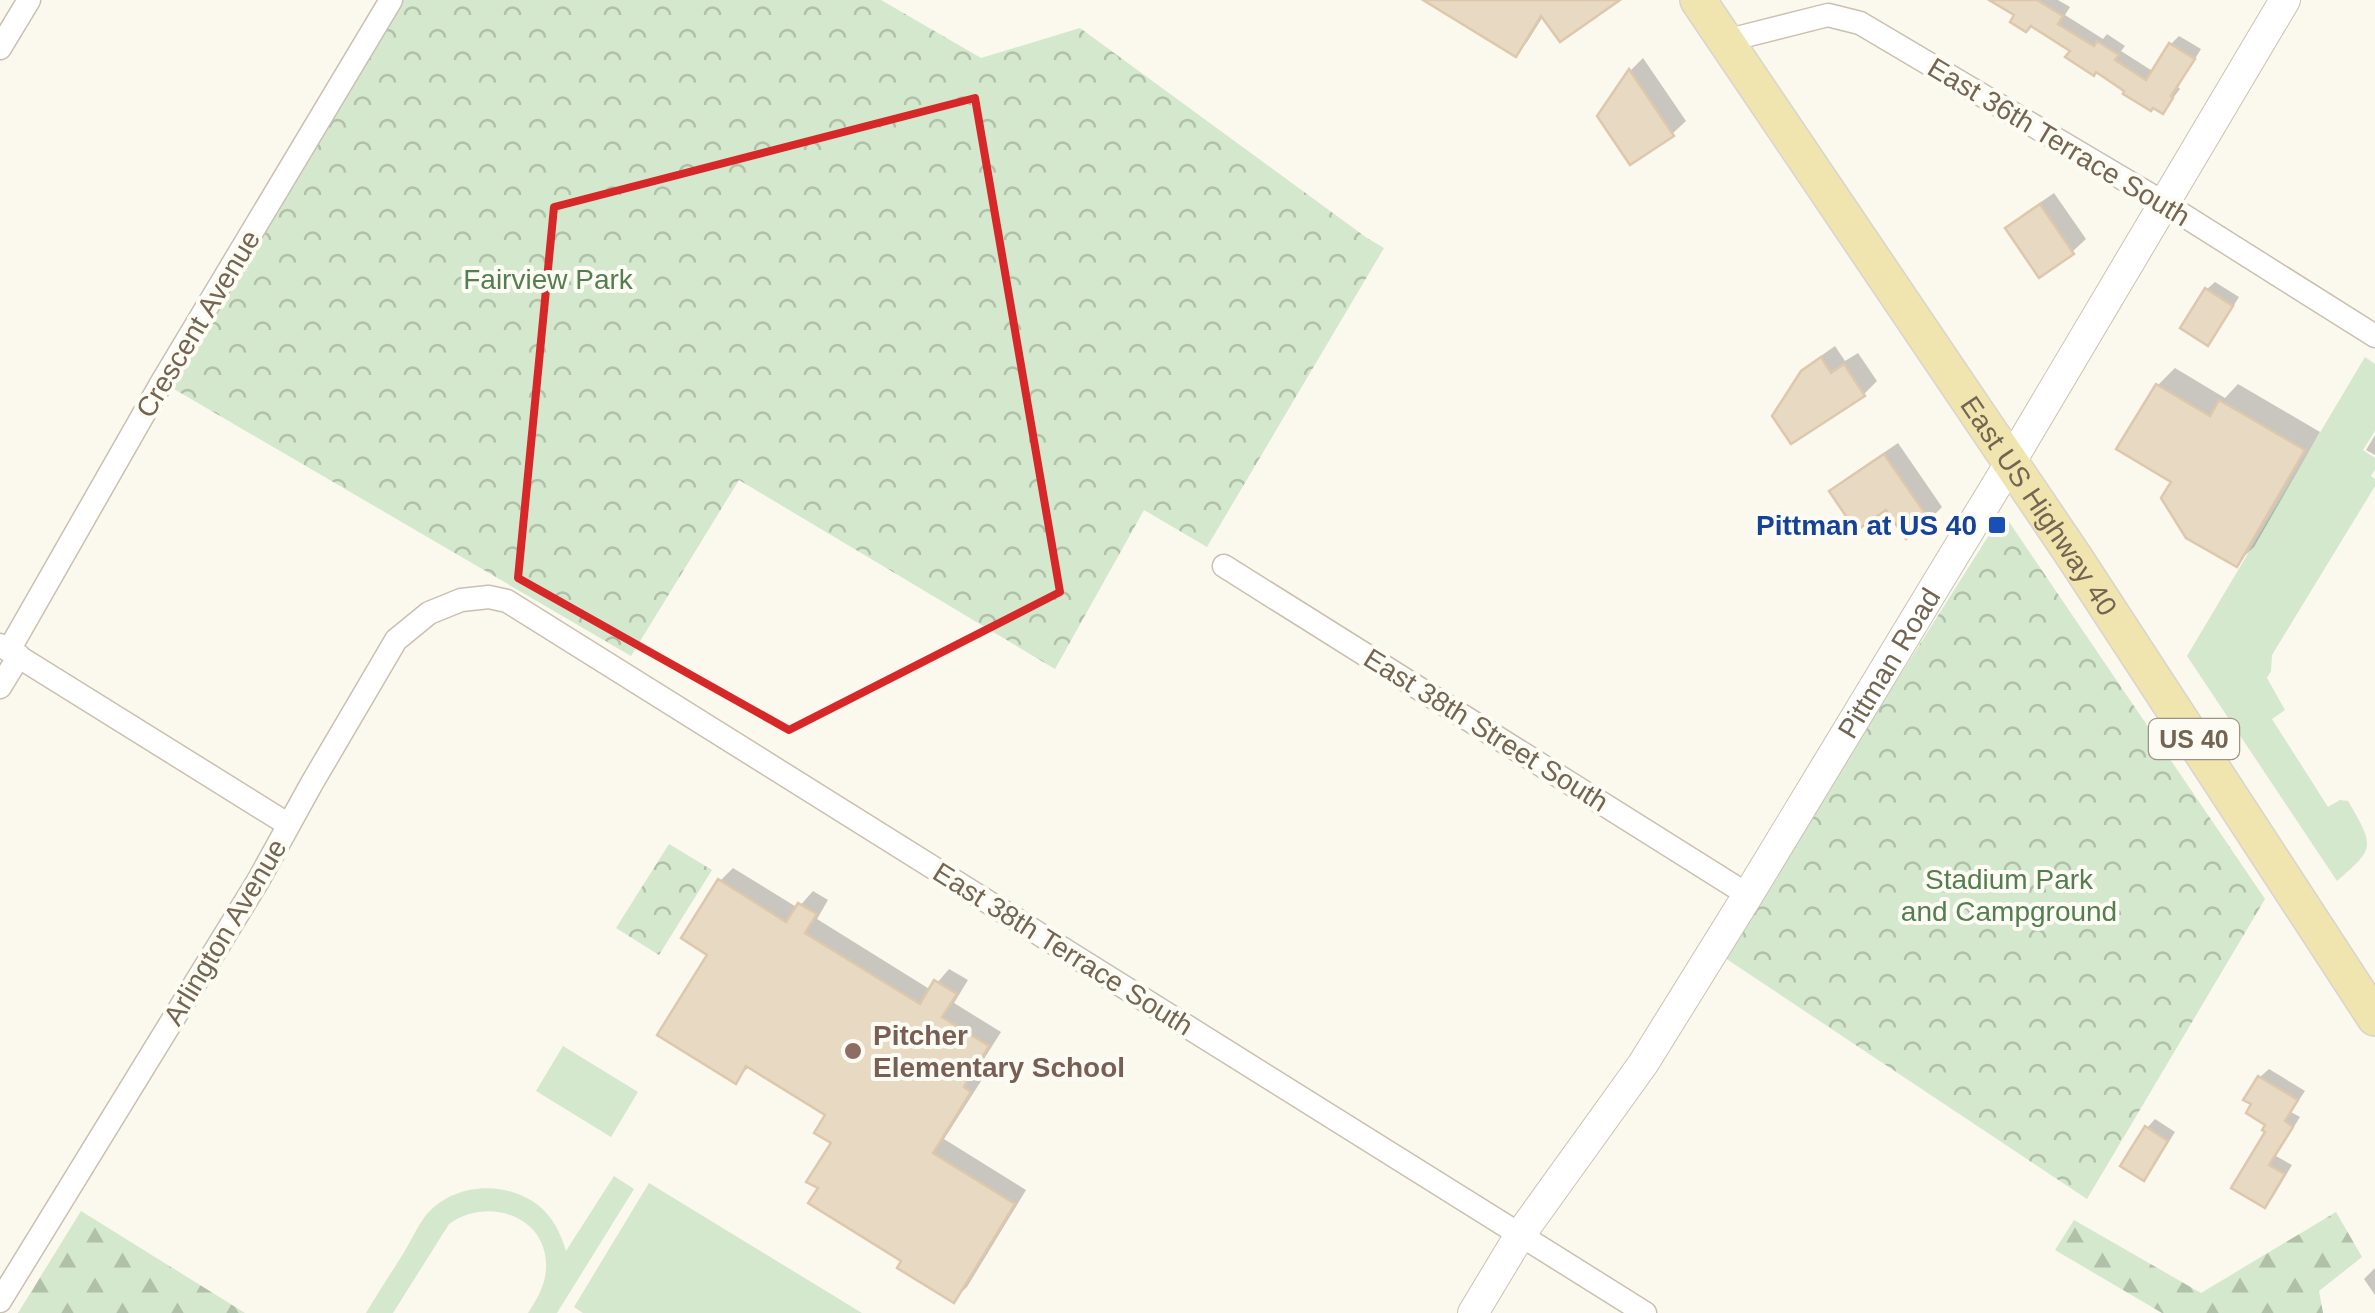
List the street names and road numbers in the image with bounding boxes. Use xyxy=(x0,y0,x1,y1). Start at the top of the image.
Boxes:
street label: East 36th Terrace South xyxy=(1922,51,2196,233)
street label: Crescent Avenue xyxy=(130,225,266,423)
street label: East US Highway 40 xyxy=(1955,390,2124,621)
street label: Pittman Road xyxy=(1831,582,1946,744)
street label: East 38th Street South xyxy=(1358,642,1614,818)
road number: US 40 xyxy=(2149,719,2239,759)
street label: Arlington Avenue xyxy=(157,833,293,1031)
street label: East 38th Terrace South xyxy=(928,856,1198,1042)

